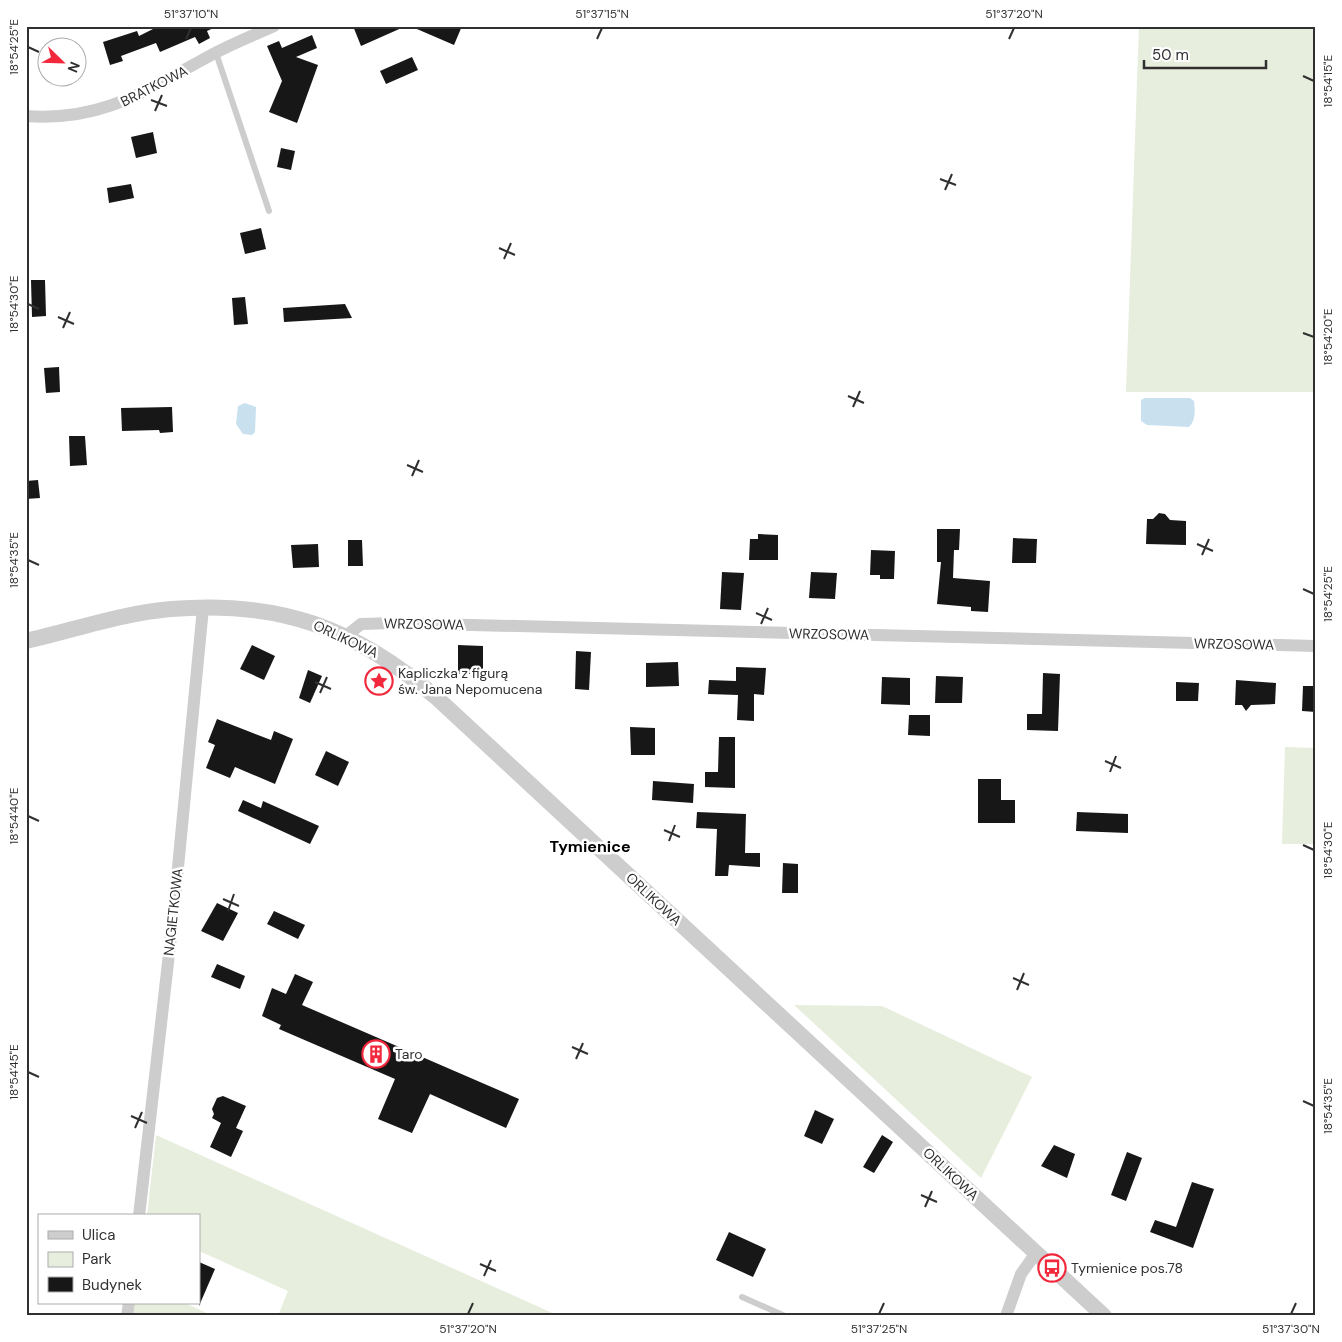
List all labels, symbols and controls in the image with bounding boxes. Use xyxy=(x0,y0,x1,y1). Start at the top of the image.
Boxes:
text: 51°37'10"N xyxy=(164,6,218,22)
text: 51°37'15"N xyxy=(575,6,629,22)
text: 51°37'20"N xyxy=(985,6,1043,22)
text: 18°54'25"E xyxy=(6,19,22,75)
north arrow xyxy=(38,38,88,88)
scale bar xyxy=(1144,38,1267,70)
text: 50 m xyxy=(1152,45,1189,65)
text: 18°54'15"E xyxy=(1320,54,1336,107)
text: N xyxy=(64,59,84,75)
street label: BRATKOWA xyxy=(117,61,191,111)
text: 18°54'30"E xyxy=(6,275,22,333)
text: 18°54'20"E xyxy=(1320,308,1336,365)
text: 18°54'35"E xyxy=(6,532,22,588)
text: 18°54'25"E xyxy=(1320,566,1336,622)
street label: WRZOSOWA xyxy=(384,614,464,634)
street label: ORLIKOWA xyxy=(311,616,381,662)
street label: WRZOSOWA xyxy=(789,624,869,644)
street label: WRZOSOWA xyxy=(1194,634,1274,654)
place label: Kapliczka z figurą św. Jana Nepomucena xyxy=(398,664,542,698)
place icon: Kapliczka z figurą św. Jana Nepomucena xyxy=(364,666,394,696)
text: 18°54'40"E xyxy=(6,787,22,844)
text: 18°54'30"E xyxy=(1320,821,1336,879)
district label: Tymienice xyxy=(549,836,631,857)
street label: NAGIETKOWA xyxy=(159,867,187,957)
street label: ORLIKOWA xyxy=(622,869,686,929)
building icon: Taro xyxy=(361,1039,391,1069)
text: 18°54'45"E xyxy=(6,1044,22,1100)
place label: Taro xyxy=(395,1045,423,1063)
text: 18°54'35"E xyxy=(1320,1078,1336,1134)
street label: ORLIKOWA xyxy=(919,1144,983,1204)
legend xyxy=(38,1214,200,1304)
text: Ulica xyxy=(82,1225,116,1245)
text: Park xyxy=(82,1249,112,1269)
bus stop icon: Tymienice pos.78 xyxy=(1037,1253,1067,1283)
place label: Tymienice pos.78 xyxy=(1071,1259,1183,1277)
text: Budynek xyxy=(82,1275,143,1295)
text: 51°37'20"N xyxy=(439,1321,497,1337)
text: 51°37'25"N xyxy=(851,1321,907,1337)
text: 51°37'30"N xyxy=(1262,1321,1320,1337)

